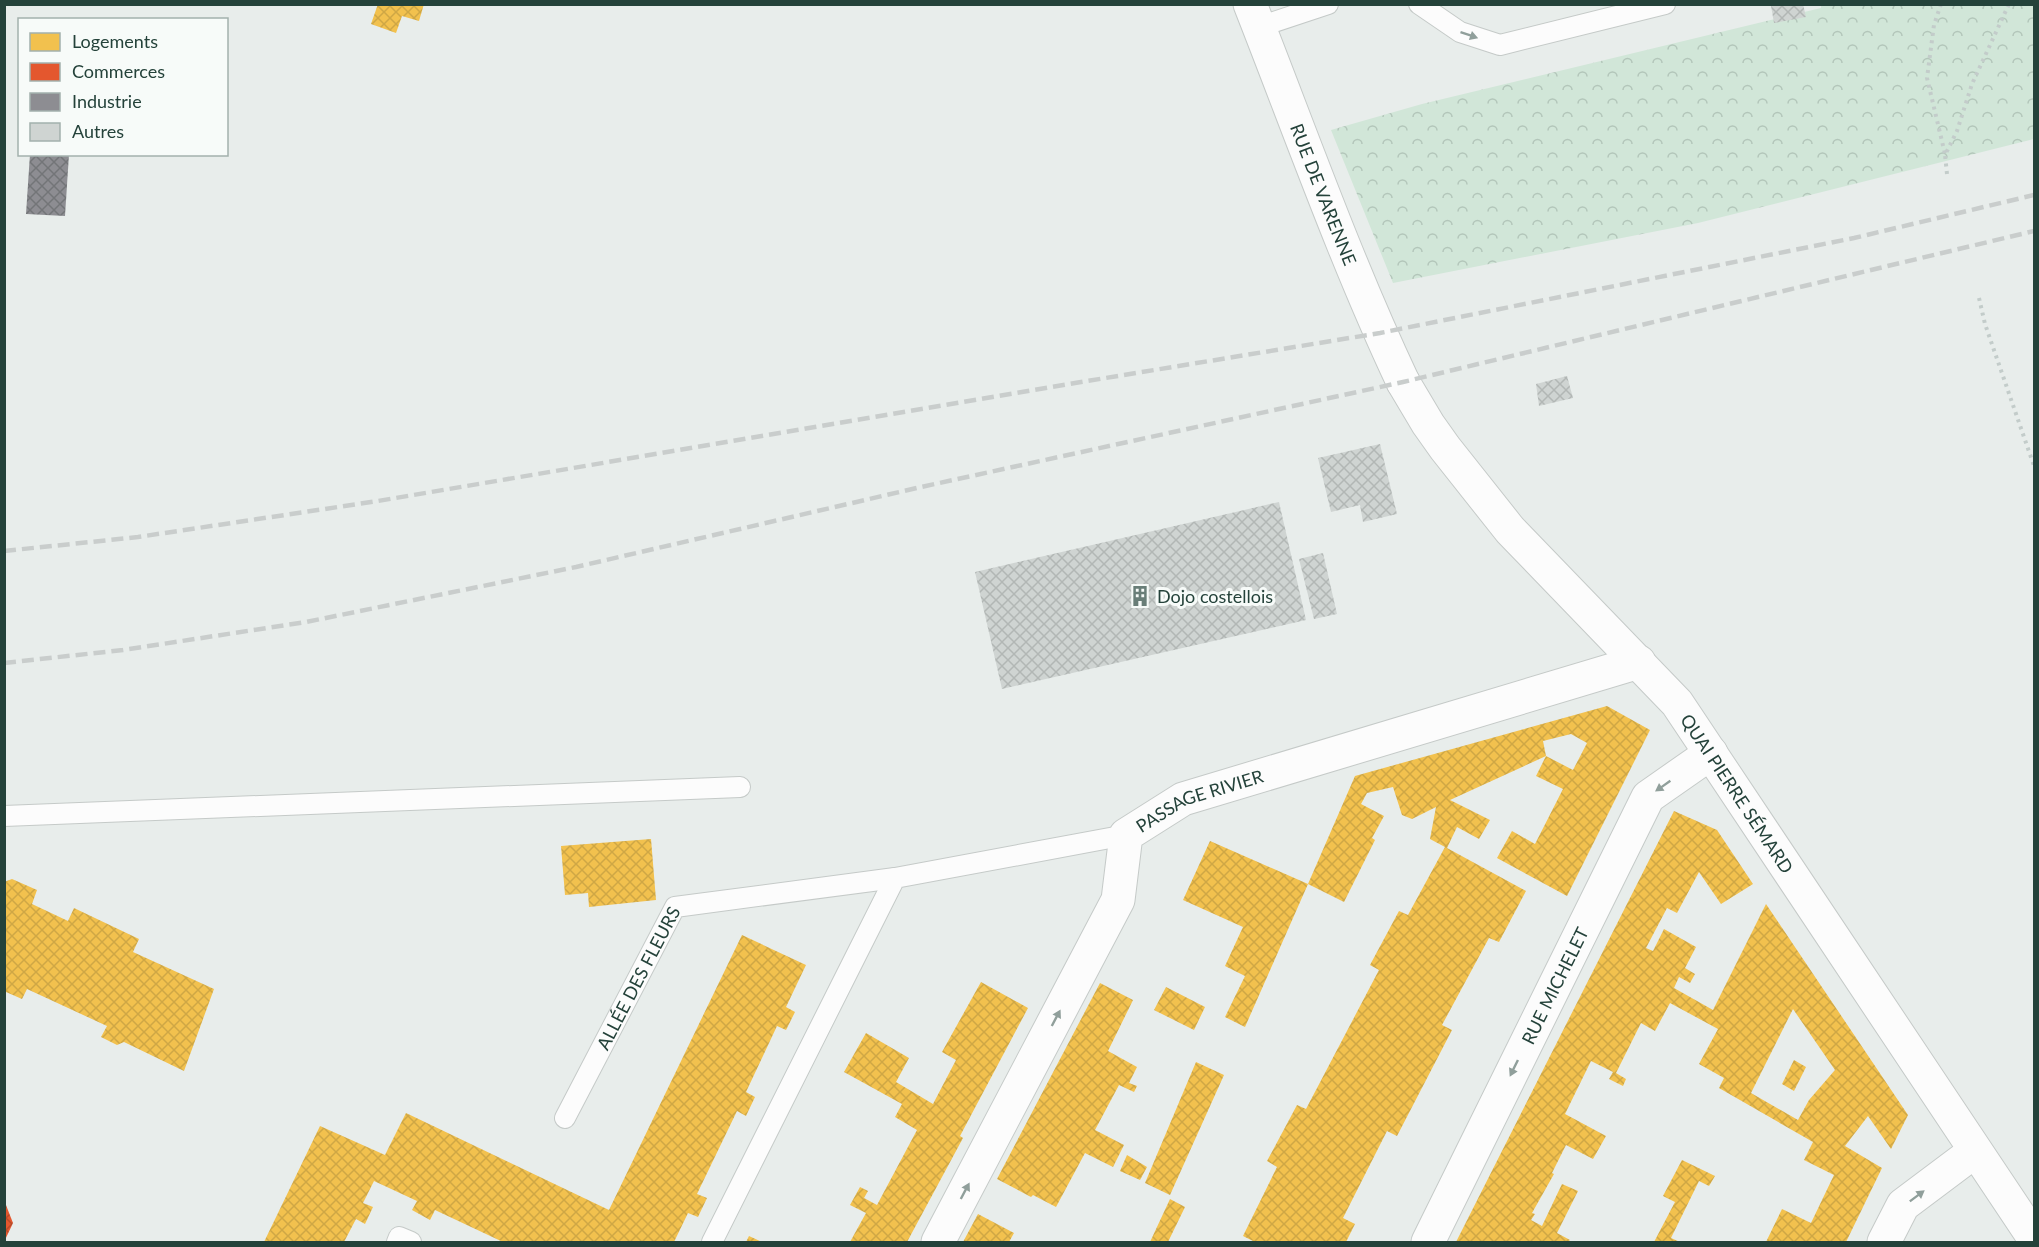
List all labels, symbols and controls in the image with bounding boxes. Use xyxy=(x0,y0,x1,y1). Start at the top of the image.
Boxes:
legend xyxy=(18,18,228,156)
text: Logements xyxy=(72,30,158,52)
one-way arrow xyxy=(1460,30,1478,40)
text: Commerces xyxy=(72,60,165,82)
text: Industrie xyxy=(72,90,142,112)
text: Autres xyxy=(72,120,124,142)
street label: RUE DE VARENNE xyxy=(1286,120,1362,268)
building icon: Dojo costellois xyxy=(1128,584,1152,608)
place label: Dojo costellois xyxy=(1157,585,1273,607)
street label: QUAI PIERRE SÉMARD xyxy=(1676,709,1798,877)
street label: PASSAGE RIVIER xyxy=(1132,764,1266,837)
one-way arrow xyxy=(1655,780,1671,791)
street label: ALLÉE DES FLEURS xyxy=(592,902,684,1053)
street label: RUE MICHELET xyxy=(1517,923,1593,1048)
one-way arrow xyxy=(1051,1010,1061,1027)
one-way arrow xyxy=(1509,1060,1519,1077)
one-way arrow xyxy=(960,1182,970,1199)
one-way arrow xyxy=(1909,1190,1924,1202)

